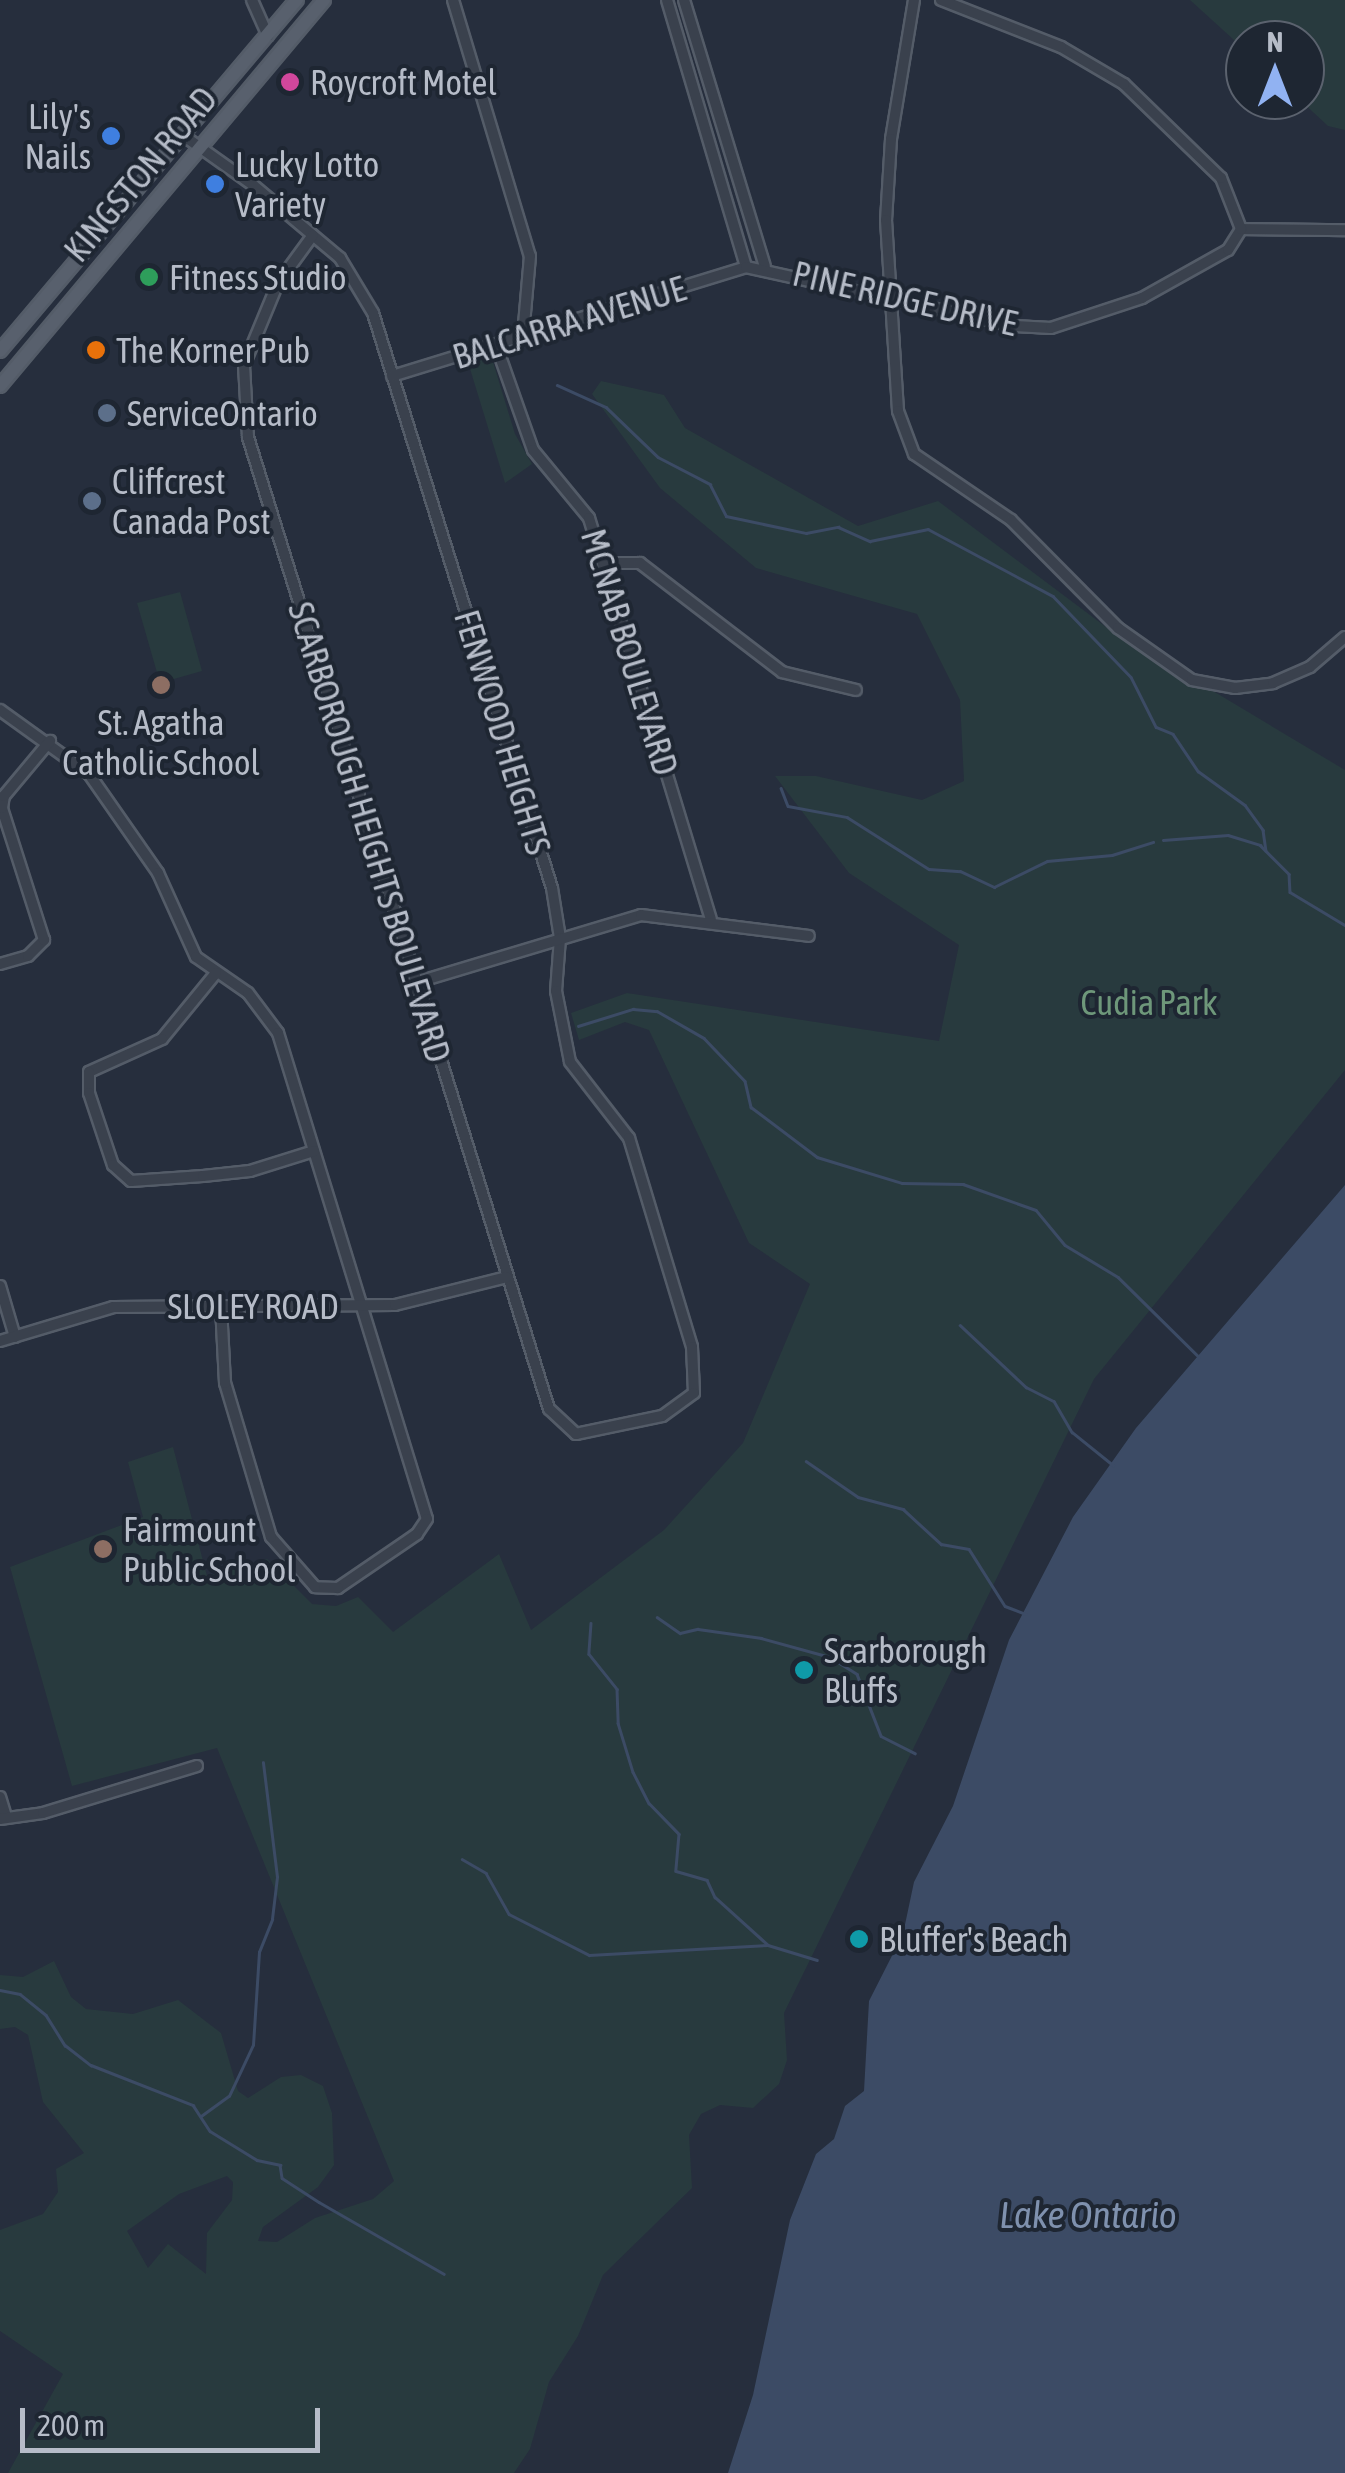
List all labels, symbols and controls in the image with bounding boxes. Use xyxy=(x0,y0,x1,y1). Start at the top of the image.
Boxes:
north arrow xyxy=(1225,20,1325,120)
text: N xyxy=(1267,26,1283,58)
place label: Roycroft Motel xyxy=(310,61,497,103)
marker: Roycroft Motel xyxy=(279,71,301,93)
street label: KINGSTON ROAD xyxy=(55,78,225,270)
place label: Lily's Nails xyxy=(24,95,91,177)
marker: Lily's Nails xyxy=(100,125,122,147)
place label: Lucky Lotto Variety xyxy=(235,143,379,225)
marker: Lucky Lotto Variety xyxy=(204,173,226,195)
street label: PINE RIDGE DRIVE xyxy=(789,252,1021,344)
place label: Fitness Studio xyxy=(169,256,346,298)
marker: Fitness Studio xyxy=(138,266,160,288)
street label: BALCARRA AVENUE xyxy=(448,267,690,377)
place label: The Korner Pub xyxy=(116,329,310,371)
marker: The Korner Pub xyxy=(85,339,107,361)
place label: ServiceOntario xyxy=(127,392,318,434)
marker: ServiceOntario xyxy=(96,402,118,424)
place label: Cliffcrest Canada Post xyxy=(112,460,271,542)
marker: Cliffcrest Canada Post xyxy=(81,490,103,512)
street label: MCNAB BOULEVARD xyxy=(573,524,687,780)
street label: SCARBOROUGH HEIGHTS BOULEVARD xyxy=(280,597,460,1067)
street label: FENWOOD HEIGHTS xyxy=(446,605,560,859)
marker: St. Agatha Catholic School xyxy=(150,674,172,696)
place label: St. Agatha Catholic School xyxy=(62,701,260,783)
park label: Cudia Park xyxy=(1081,981,1217,1023)
street label: SLOLEY ROAD xyxy=(167,1285,339,1327)
place label: Fairmount Public School xyxy=(123,1508,296,1590)
marker: Fairmount Public School xyxy=(92,1538,114,1560)
place label: Scarborough Bluffs xyxy=(824,1629,987,1711)
marker: Scarborough Bluffs xyxy=(793,1659,815,1681)
place label: Bluffer's Beach xyxy=(879,1918,1069,1960)
marker: Bluffer's Beach xyxy=(848,1928,870,1950)
water label: Lake Ontario xyxy=(999,2192,1177,2238)
scale bar xyxy=(25,2388,325,2450)
text: 200 m xyxy=(37,2408,105,2442)

